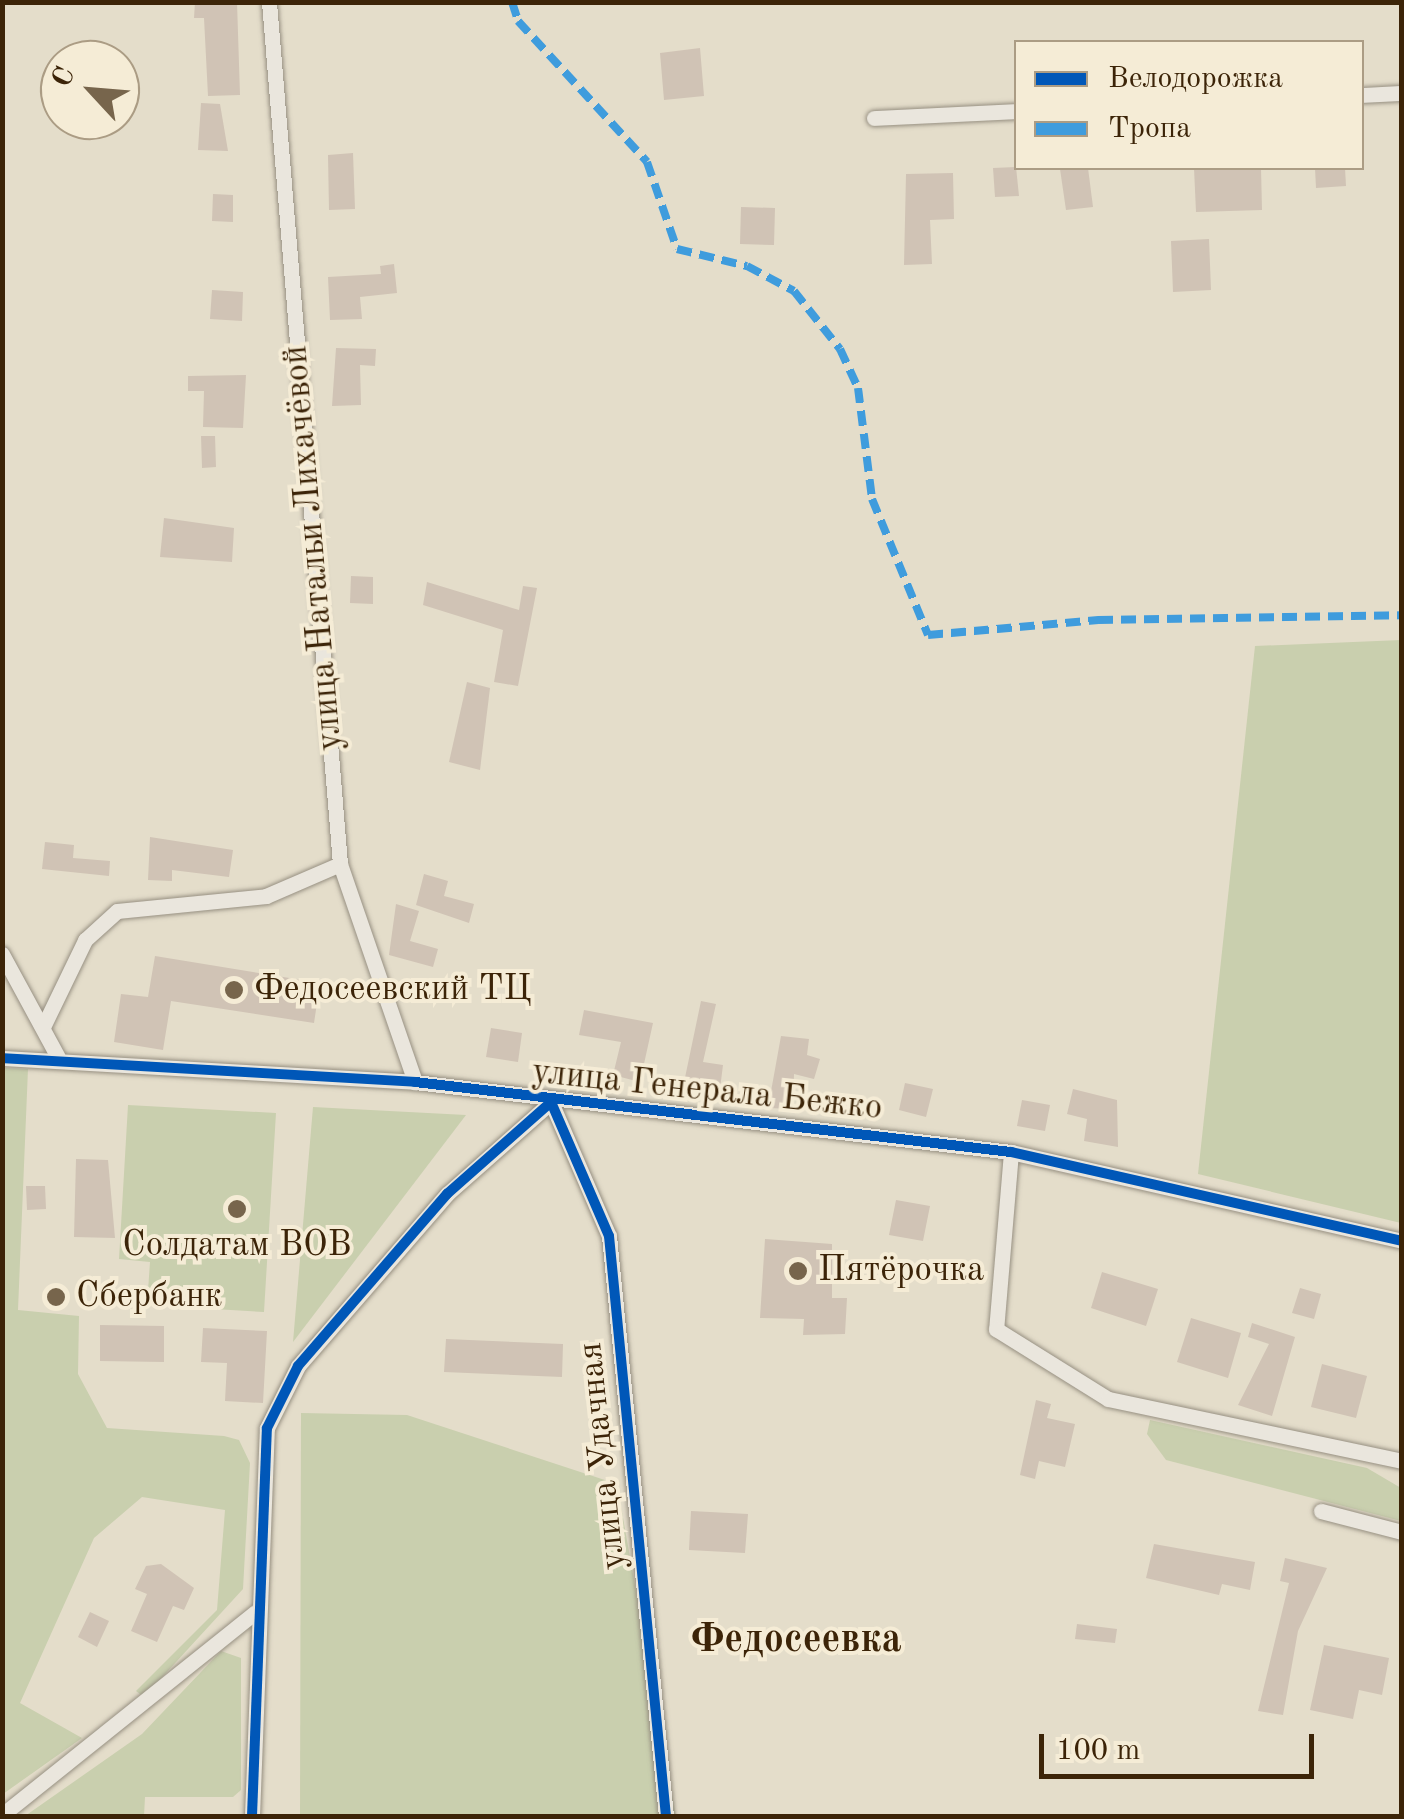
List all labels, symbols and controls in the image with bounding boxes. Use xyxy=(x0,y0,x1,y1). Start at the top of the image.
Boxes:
north arrow xyxy=(40,40,140,140)
legend xyxy=(1014,40,1364,170)
text: С xyxy=(48,63,81,92)
text: Велодорожка xyxy=(1108,64,1283,94)
text: Тропа xyxy=(1108,114,1191,144)
street label: улица Натальи Лихачёвой xyxy=(275,343,353,753)
place label: Федосеевский ТЦ xyxy=(254,969,532,1011)
marker: Федосеевский ТЦ xyxy=(223,979,245,1001)
street label: улица Генерала Бежко xyxy=(530,1052,884,1130)
marker: Солдатам ВОВ xyxy=(226,1198,248,1220)
place label: Солдатам ВОВ xyxy=(122,1225,352,1267)
place label: Пятёрочка xyxy=(818,1250,984,1292)
marker: Пятёрочка xyxy=(787,1260,809,1282)
place label: Сбербанк xyxy=(76,1276,222,1318)
marker: Сбербанк xyxy=(45,1286,67,1308)
street label: улица Удачная xyxy=(570,1340,636,1572)
district label: Федосеевка xyxy=(690,1617,902,1665)
scale bar xyxy=(1044,1714,1319,1776)
text: 100 m xyxy=(1056,1736,1140,1766)

